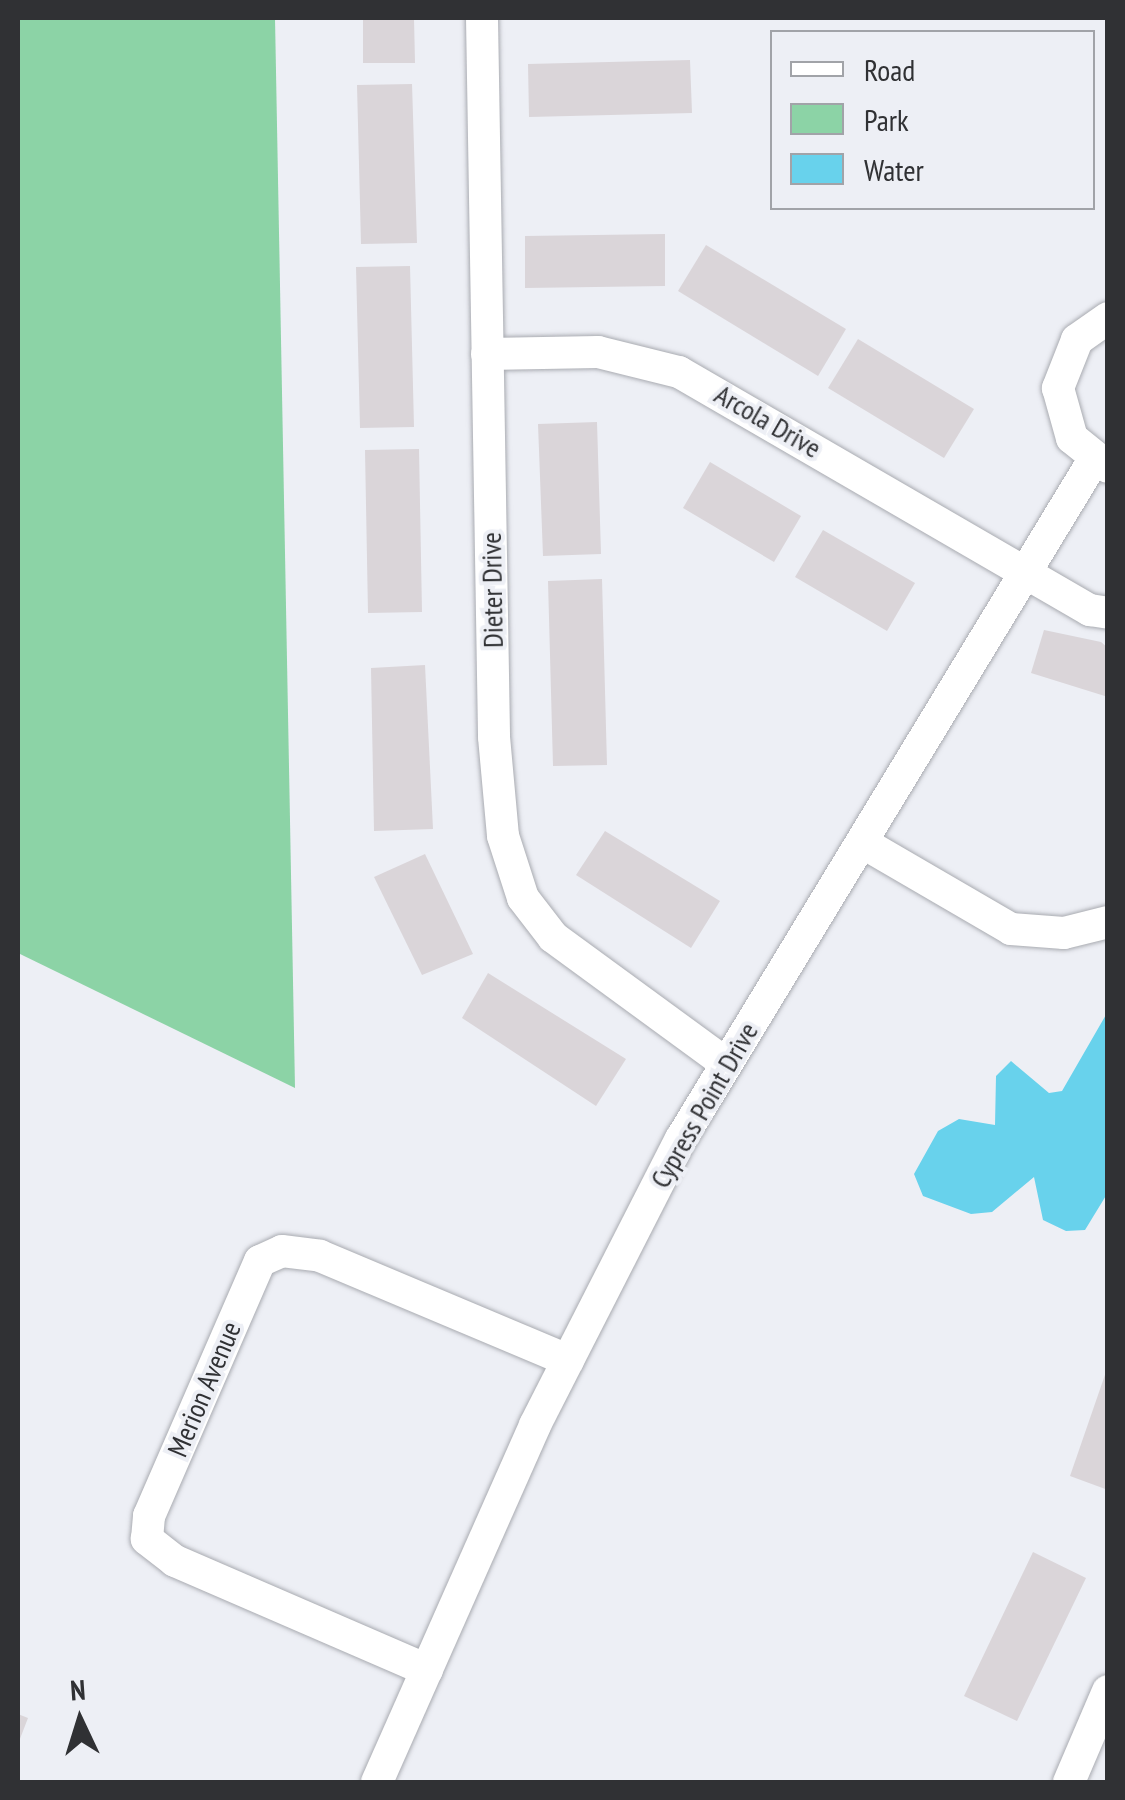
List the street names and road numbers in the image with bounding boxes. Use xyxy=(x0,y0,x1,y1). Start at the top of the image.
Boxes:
street label: Arcola Drive xyxy=(709,377,827,465)
street label: Dieter Drive xyxy=(474,532,510,648)
street label: Cypress Point Drive xyxy=(643,1016,765,1194)
street label: Merion Avenue xyxy=(160,1316,248,1462)

